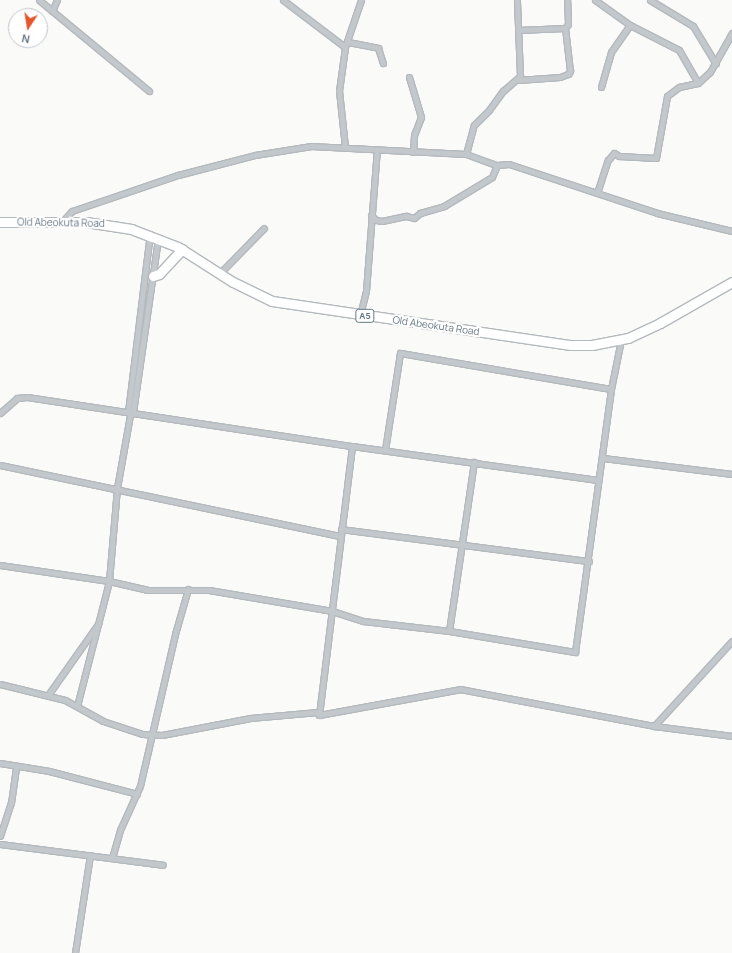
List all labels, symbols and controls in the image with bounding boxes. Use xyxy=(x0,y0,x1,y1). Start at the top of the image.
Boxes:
north arrow xyxy=(8,8,48,48)
text: N xyxy=(20,31,31,47)
street label: Old Abeokuta Road xyxy=(17,216,105,230)
road number: A5 xyxy=(355,309,375,323)
street label: Old Abeokuta Road xyxy=(392,314,480,338)

